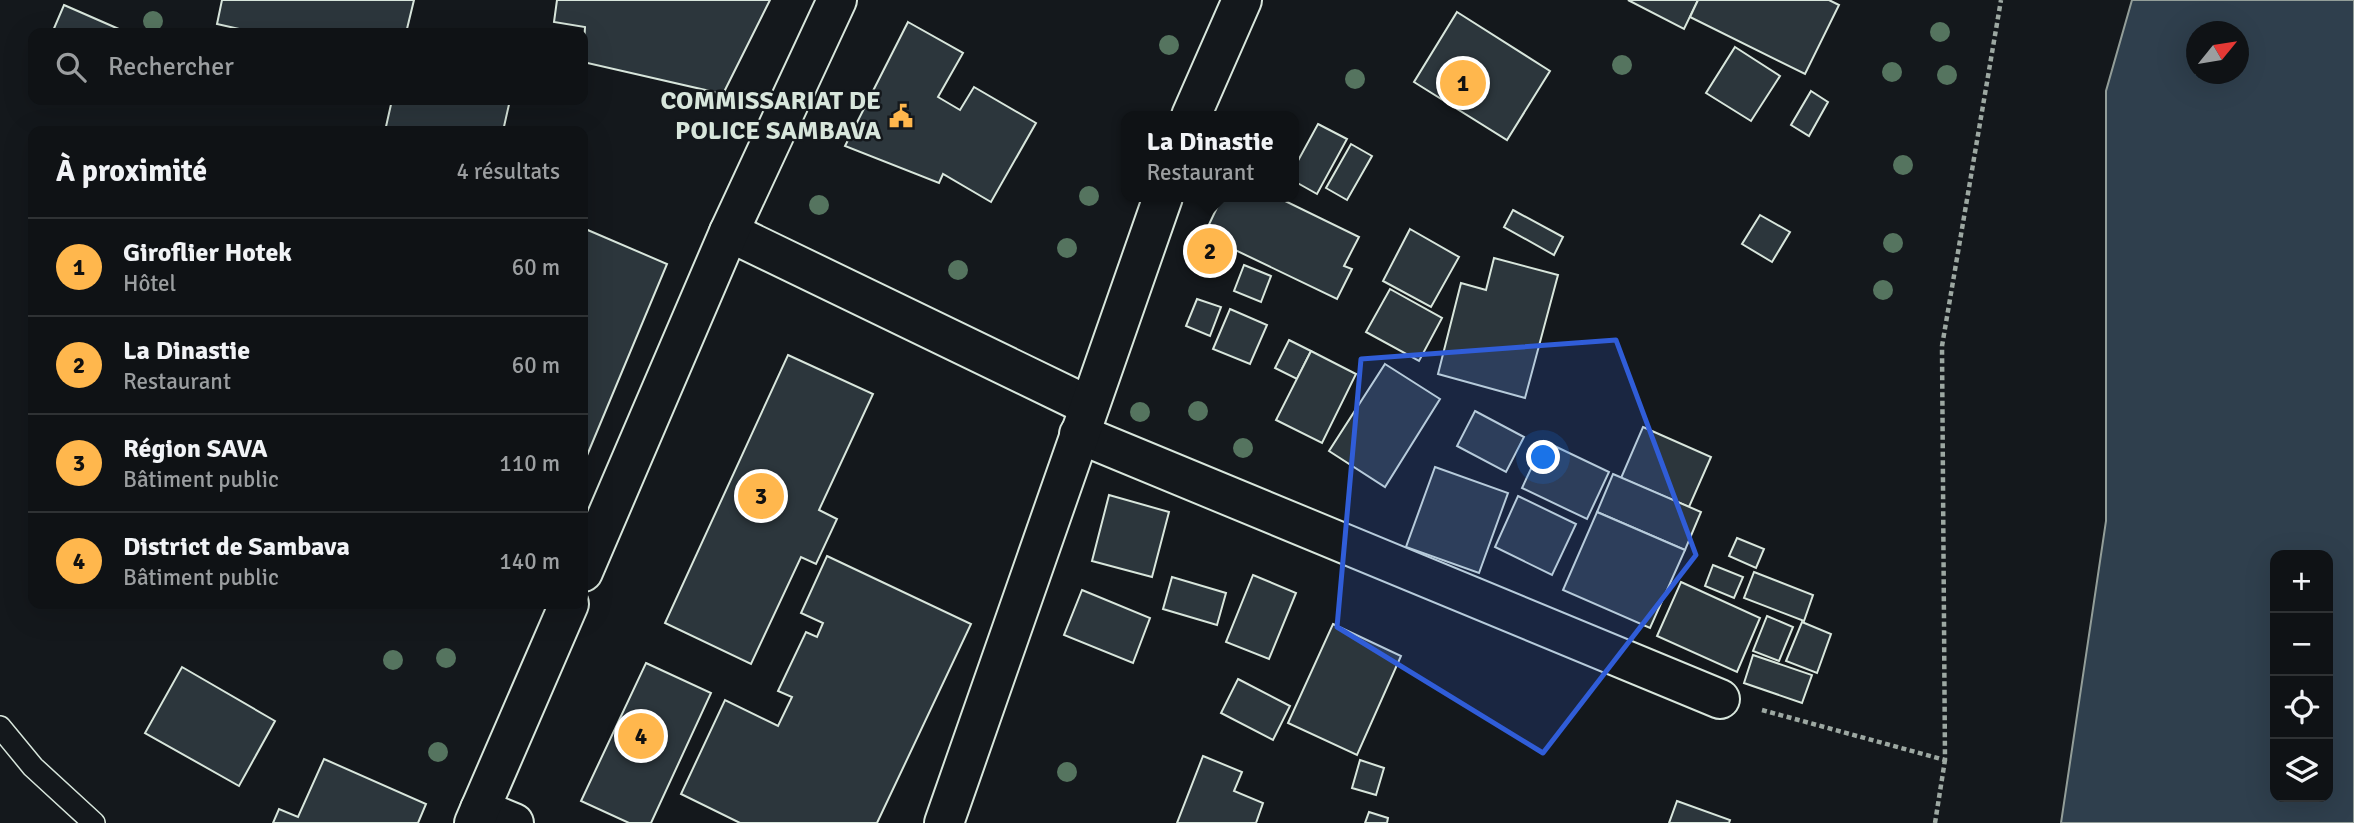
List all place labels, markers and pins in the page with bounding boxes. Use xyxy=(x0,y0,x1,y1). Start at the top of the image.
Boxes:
pin: 1 xyxy=(1440,57,1486,109)
place label: COMMISSARIAT DE POLICE SAMBAVA xyxy=(660,85,881,147)
public building icon: COMMISSARIAT DE POLICE SAMBAVA xyxy=(887,102,915,130)
pin: 2 xyxy=(1187,225,1233,277)
pin: 3 xyxy=(738,470,784,522)
pin: 4 xyxy=(618,710,664,762)

